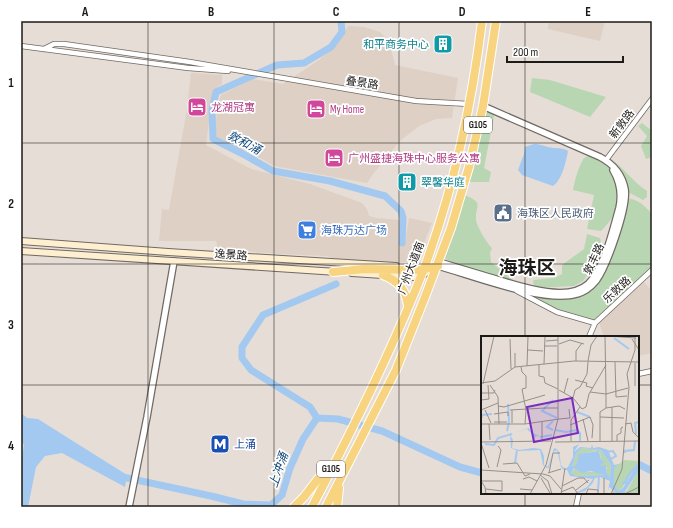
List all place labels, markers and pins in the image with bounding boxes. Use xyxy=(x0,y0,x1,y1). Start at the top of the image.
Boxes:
building icon: 和平商务中心 xyxy=(432,33,454,55)
place label: 和平商务中心 xyxy=(363,38,429,51)
hotel icon: 龙湖冠寓 xyxy=(186,96,208,118)
hotel icon: My Home xyxy=(305,98,327,120)
place label: 龙湖冠寓 xyxy=(211,101,255,114)
place label: My Home xyxy=(330,103,364,116)
hotel icon: 广州盛捷海珠中心服务公寓 xyxy=(323,147,345,169)
place label: 广州盛捷海珠中心服务公寓 xyxy=(348,152,480,165)
building icon: 翠馨华庭 xyxy=(396,171,418,193)
place label: 翠馨华庭 xyxy=(421,176,465,189)
public building icon: 海珠区人民政府 xyxy=(492,202,514,224)
place label: 海珠区人民政府 xyxy=(517,207,594,220)
supermarket icon: 海珠万达广场 xyxy=(296,219,318,241)
place label: 海珠万达广场 xyxy=(321,224,387,237)
metro station icon: 上涌 xyxy=(209,433,231,455)
place label: 上涌 xyxy=(234,438,256,451)

